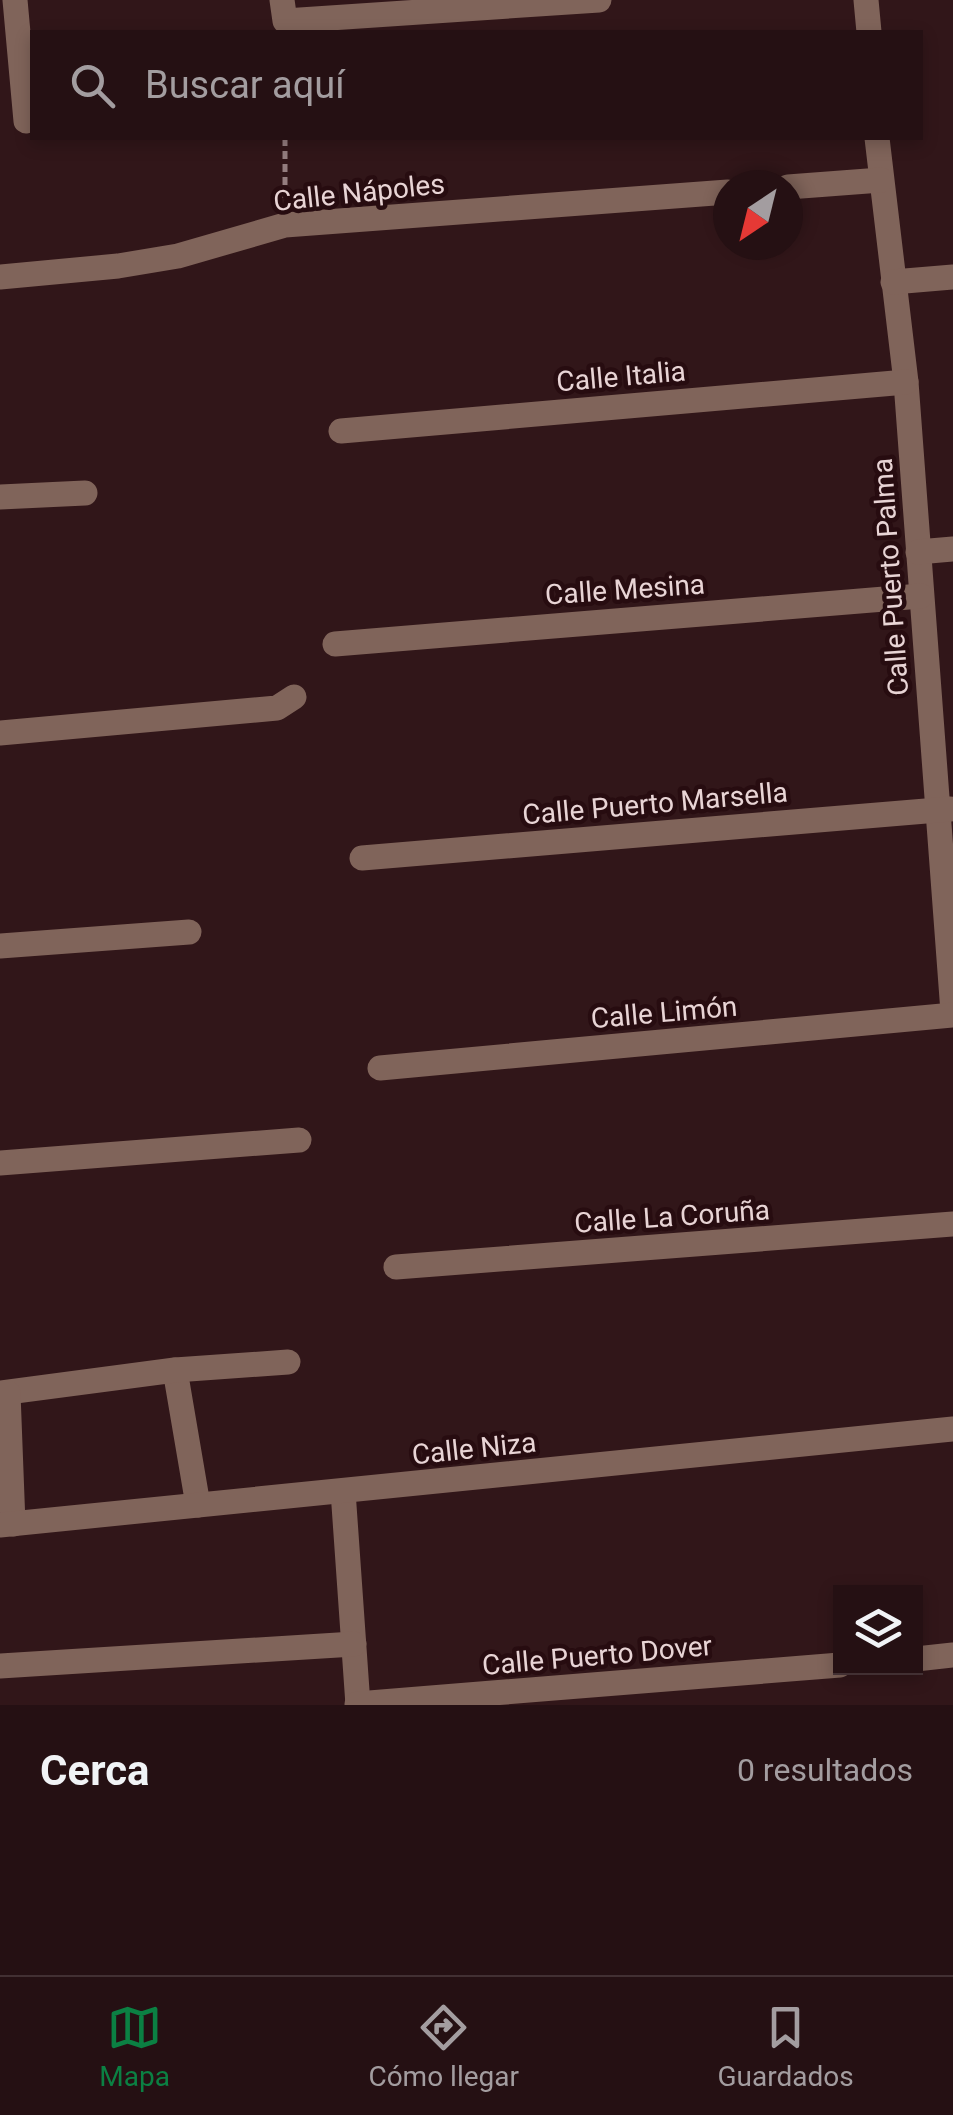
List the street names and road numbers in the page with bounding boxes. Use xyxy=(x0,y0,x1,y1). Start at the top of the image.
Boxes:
street label: Calle Nápoles xyxy=(272,167,446,218)
street label: Calle Italia xyxy=(555,354,687,399)
street label: Calle Puerto Palma xyxy=(866,457,915,697)
street label: Calle Mesina xyxy=(544,567,706,612)
street label: Calle Puerto Marsella xyxy=(521,775,789,832)
street label: Calle Limón xyxy=(590,990,739,1035)
street label: Calle La Coruña xyxy=(573,1193,771,1240)
street label: Calle Niza xyxy=(410,1426,538,1471)
street label: Calle Puerto Dover xyxy=(481,1629,714,1682)

